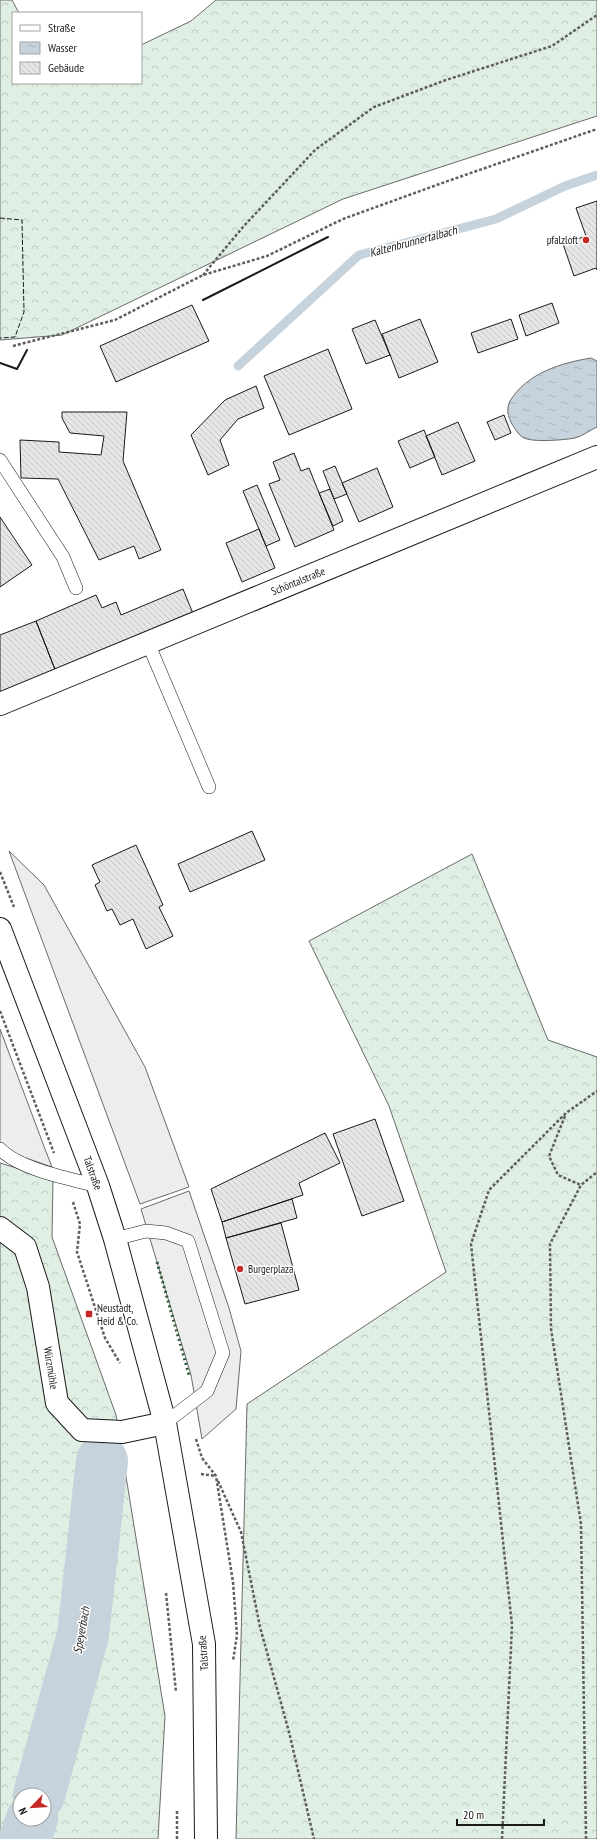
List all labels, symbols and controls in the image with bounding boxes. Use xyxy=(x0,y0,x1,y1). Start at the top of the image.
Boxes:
legend xyxy=(12,12,142,84)
text: Straße xyxy=(48,20,75,35)
text: Wasser xyxy=(48,40,78,55)
text: Gebäude xyxy=(48,60,84,75)
water label: Kaltenbrunnertalbach xyxy=(368,222,459,260)
place label: pfalzloft xyxy=(547,233,578,247)
marker: pfalzloft xyxy=(581,235,591,245)
street label: Schöntalstraße xyxy=(269,564,328,598)
street label: Talstraße xyxy=(80,1154,106,1192)
place label: Burgerplaza xyxy=(248,1262,293,1276)
marker: Burgerplaza xyxy=(235,1264,245,1274)
place label: Neustadt, Heid & Co. xyxy=(97,1301,138,1328)
marker: Neustadt, Heid & Co. xyxy=(84,1309,94,1319)
street label: Würzmühle xyxy=(41,1346,61,1391)
water label: Speyerbach xyxy=(69,1605,93,1655)
street label: Talstraße xyxy=(195,1635,211,1671)
north arrow xyxy=(12,1787,52,1827)
scale bar xyxy=(457,1801,544,1827)
text: N xyxy=(15,1806,31,1817)
text: 20 m xyxy=(463,1807,484,1822)

